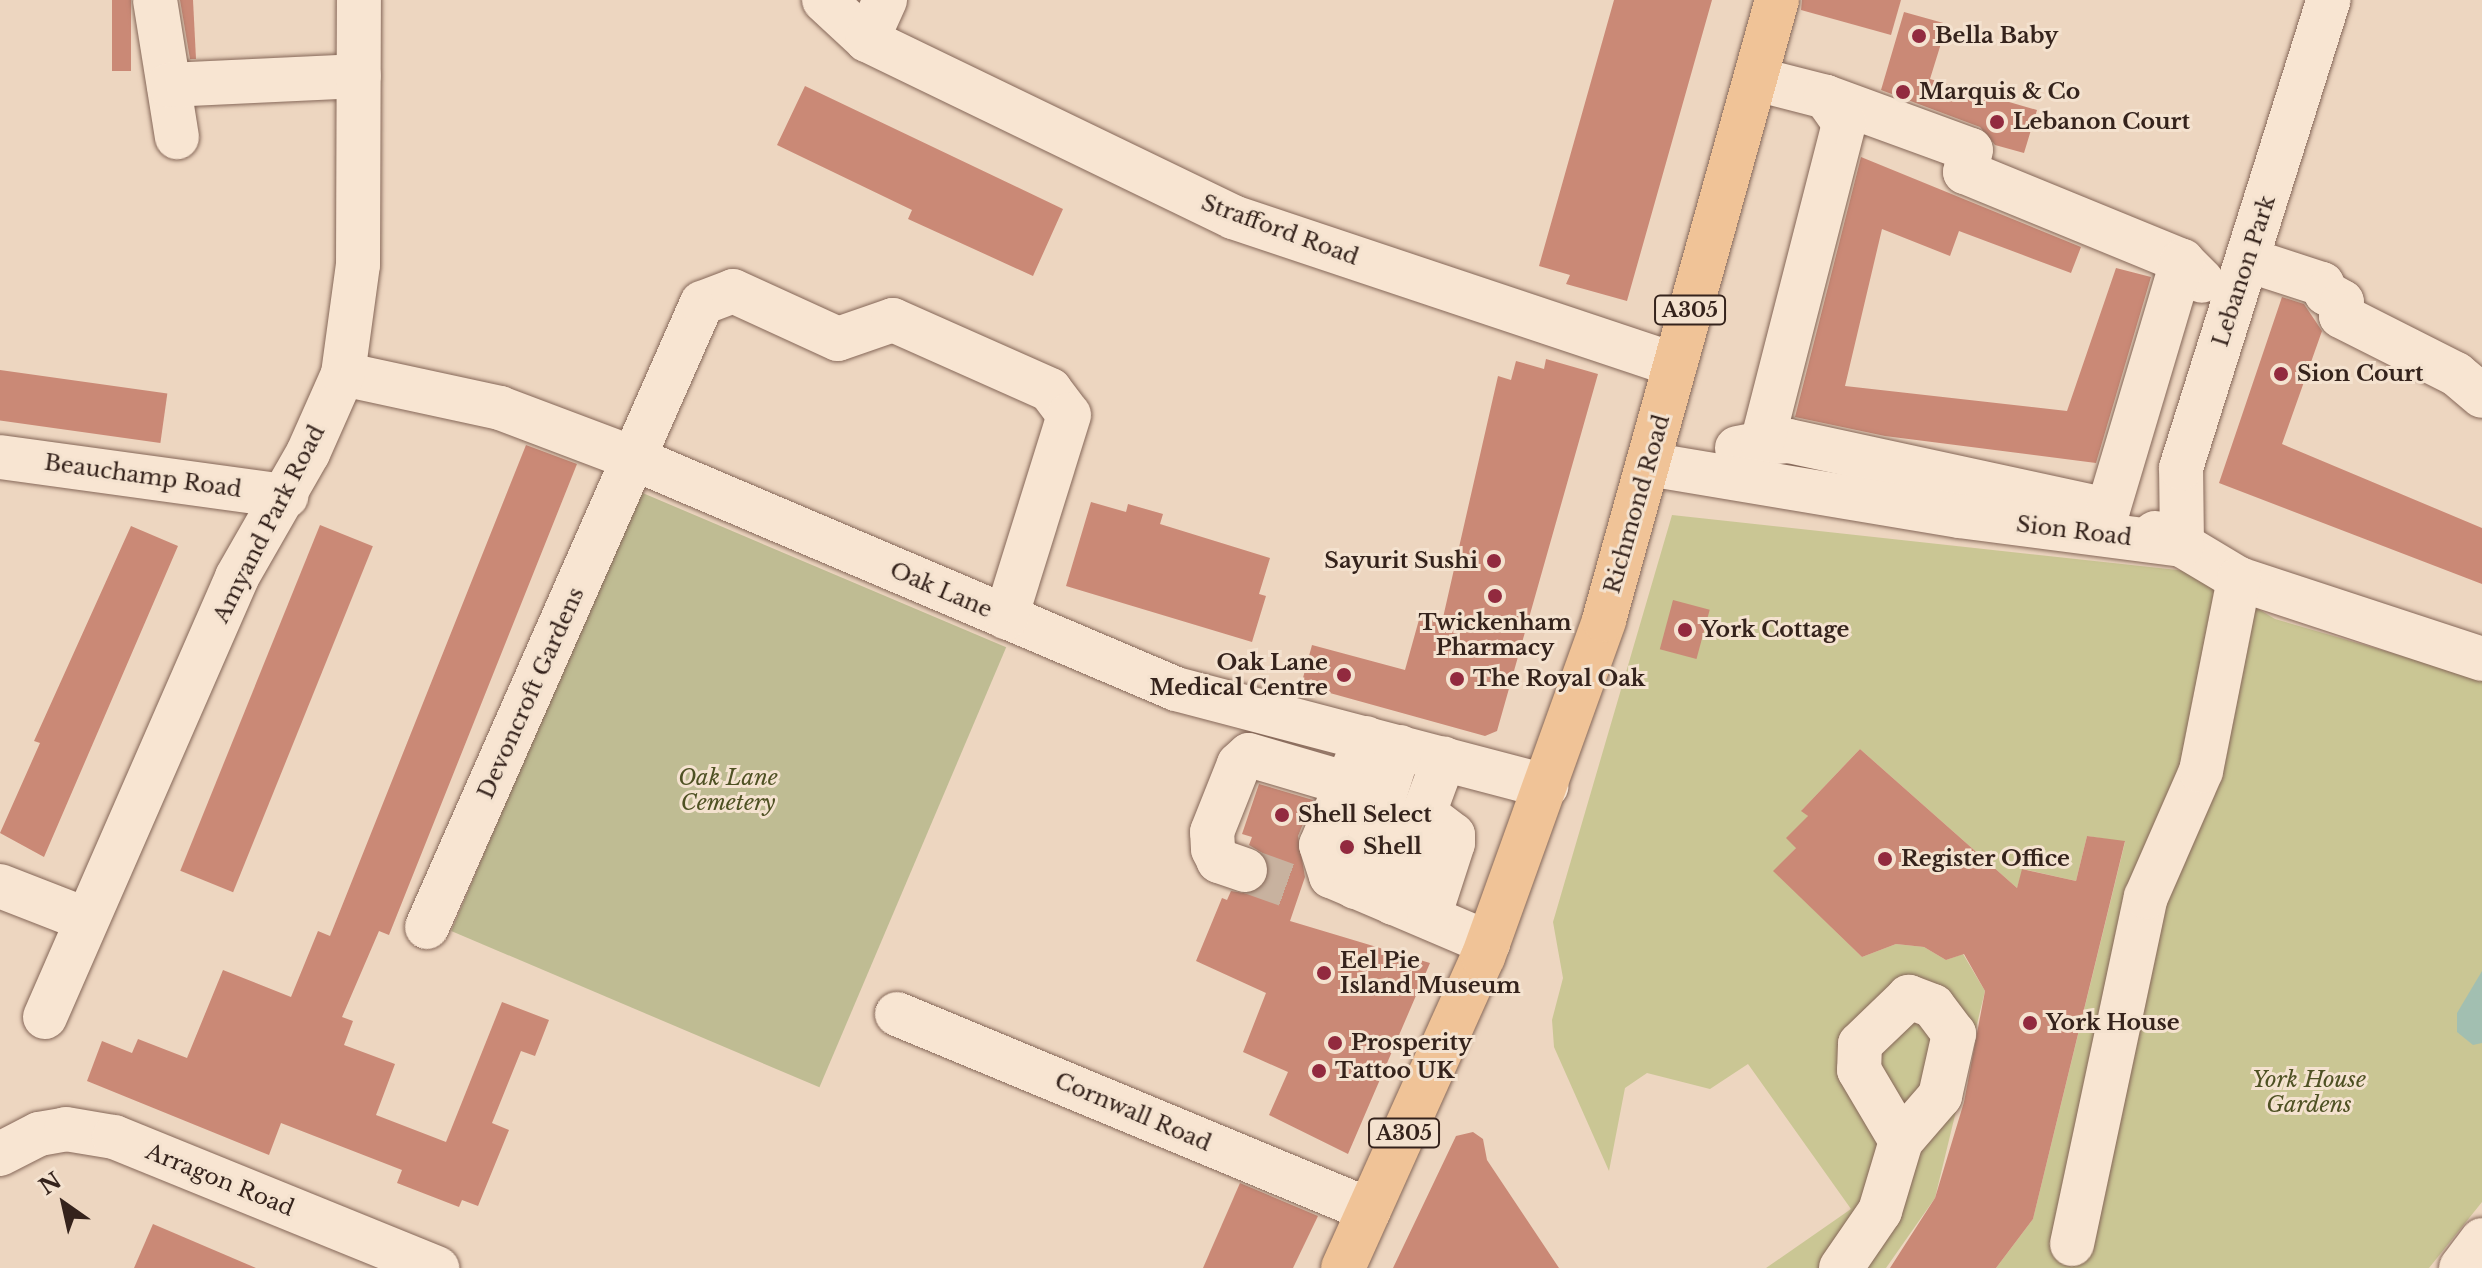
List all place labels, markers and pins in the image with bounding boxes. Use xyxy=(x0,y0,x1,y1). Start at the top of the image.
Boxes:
place label: Bella Baby xyxy=(1935,23,2058,49)
marker: Bella Baby xyxy=(1910,27,1928,45)
place label: Marquis & Co xyxy=(1919,79,2080,105)
marker: Marquis & Co xyxy=(1894,83,1912,101)
place label: Lebanon Court xyxy=(2013,109,2190,135)
marker: Lebanon Court xyxy=(1988,113,2006,131)
place label: Sion Court xyxy=(2297,361,2423,387)
marker: Sion Court xyxy=(2272,365,2290,383)
place label: Sayurit Sushi xyxy=(1324,548,1478,574)
marker: Sayurit Sushi xyxy=(1485,552,1503,570)
marker: Twickenham Pharmacy xyxy=(1486,587,1504,605)
place label: Twickenham Pharmacy xyxy=(1418,609,1572,660)
place label: York Cottage xyxy=(1701,617,1850,643)
marker: York Cottage xyxy=(1676,621,1694,639)
place label: Oak Lane Medical Centre xyxy=(1149,649,1328,700)
marker: Oak Lane Medical Centre xyxy=(1335,666,1353,684)
place label: The Royal Oak xyxy=(1473,666,1645,692)
marker: The Royal Oak xyxy=(1448,670,1466,688)
place label: Shell Select xyxy=(1298,802,1432,828)
marker: Shell Select xyxy=(1273,806,1291,824)
place label: Shell xyxy=(1363,834,1422,860)
marker: Shell xyxy=(1338,838,1356,856)
place label: Register Office xyxy=(1901,846,2070,872)
marker: Register Office xyxy=(1876,850,1894,868)
place label: Eel Pie Island Museum xyxy=(1340,947,1521,998)
marker: Eel Pie Island Museum xyxy=(1315,964,1333,982)
place label: York House xyxy=(2046,1010,2180,1036)
marker: York House xyxy=(2021,1014,2039,1032)
place label: Prosperity xyxy=(1351,1030,1472,1056)
marker: Prosperity xyxy=(1326,1034,1344,1052)
place label: Tattoo UK xyxy=(1335,1058,1454,1084)
marker: Tattoo UK xyxy=(1310,1062,1328,1080)

